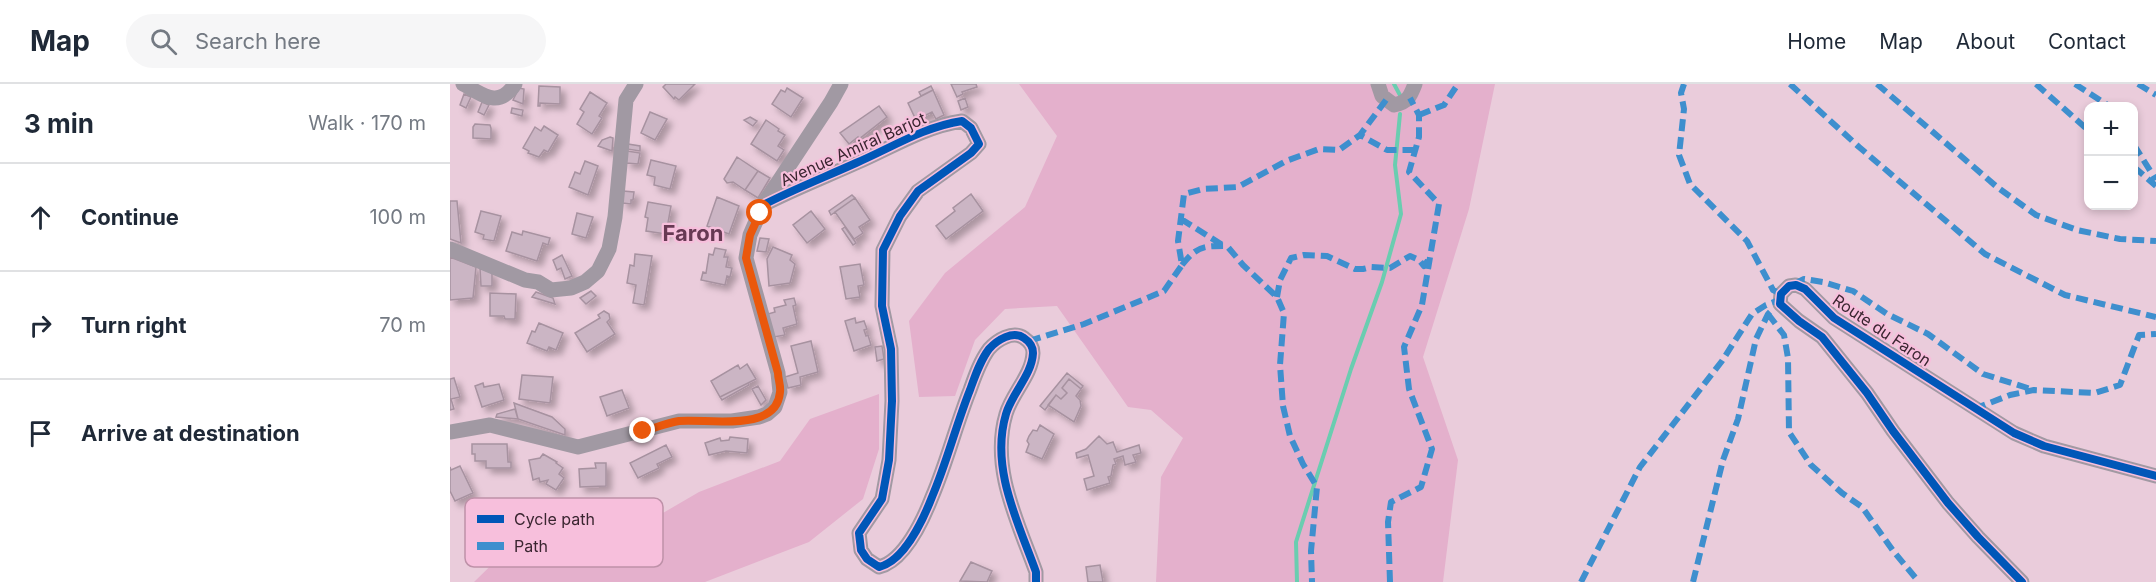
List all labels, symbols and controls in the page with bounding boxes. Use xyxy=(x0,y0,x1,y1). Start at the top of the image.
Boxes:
search box xyxy=(126,14,546,68)
text: Map xyxy=(30,24,90,58)
icon: search xyxy=(147,25,180,58)
text: Search here xyxy=(195,28,321,54)
text: Home xyxy=(1787,29,1846,54)
text: Map xyxy=(1879,29,1923,54)
text: About xyxy=(1956,29,2015,54)
text: Contact xyxy=(2048,29,2126,54)
map controls xyxy=(2084,102,2138,210)
button: + xyxy=(2084,102,2138,156)
text: 3 min xyxy=(24,108,94,139)
street label: Avenue Amiral Barjot xyxy=(777,108,929,190)
text: Walk · 170 m xyxy=(308,111,426,135)
button: − xyxy=(2084,156,2138,210)
route start xyxy=(746,199,772,225)
icon: ahead xyxy=(24,201,57,234)
text: Continue xyxy=(81,204,179,230)
text: 100 m xyxy=(369,205,426,229)
district label: Faron xyxy=(663,220,723,246)
street label: Route du Faron xyxy=(1829,290,1935,370)
icon: right xyxy=(24,309,57,342)
text: Turn right xyxy=(81,312,187,338)
text: 70 m xyxy=(379,313,426,337)
icon: arrive xyxy=(24,417,57,450)
route end xyxy=(629,417,655,443)
text: Arrive at destination xyxy=(81,420,300,446)
legend xyxy=(465,498,663,567)
text: Cycle path xyxy=(514,509,595,529)
text: Path xyxy=(514,536,548,556)

